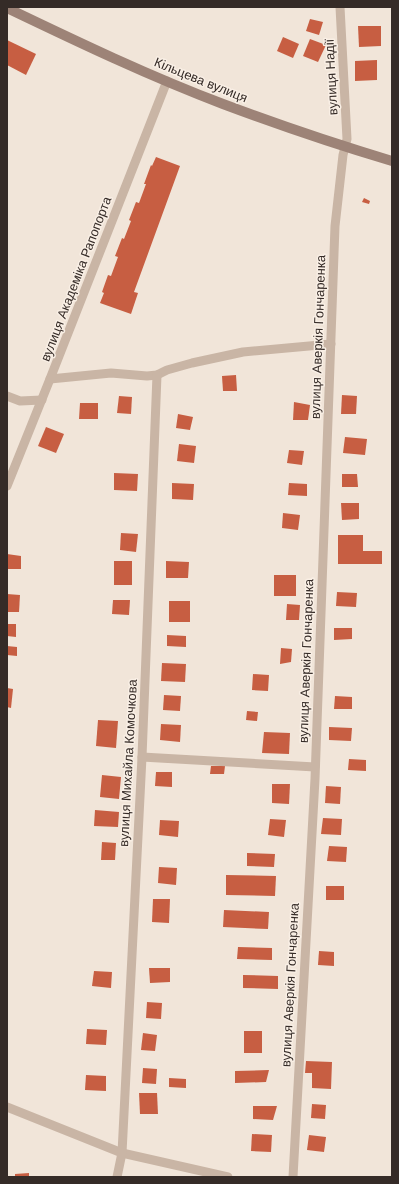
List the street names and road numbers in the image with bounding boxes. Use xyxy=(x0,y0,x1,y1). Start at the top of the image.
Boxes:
street label: вулиця Надії xyxy=(321,38,340,116)
street label: Кільцева вулиця xyxy=(152,54,250,106)
street label: вулиця Академіка Рапопорта xyxy=(38,194,115,363)
street label: вулиця Аверкія Гончаренка xyxy=(308,254,328,419)
street label: вулиця Аверкія Гончаренка xyxy=(296,578,316,743)
street label: вулиця Михайла Комочкова xyxy=(116,678,140,847)
street label: вулиця Аверкія Гончаренка xyxy=(278,902,302,1067)

